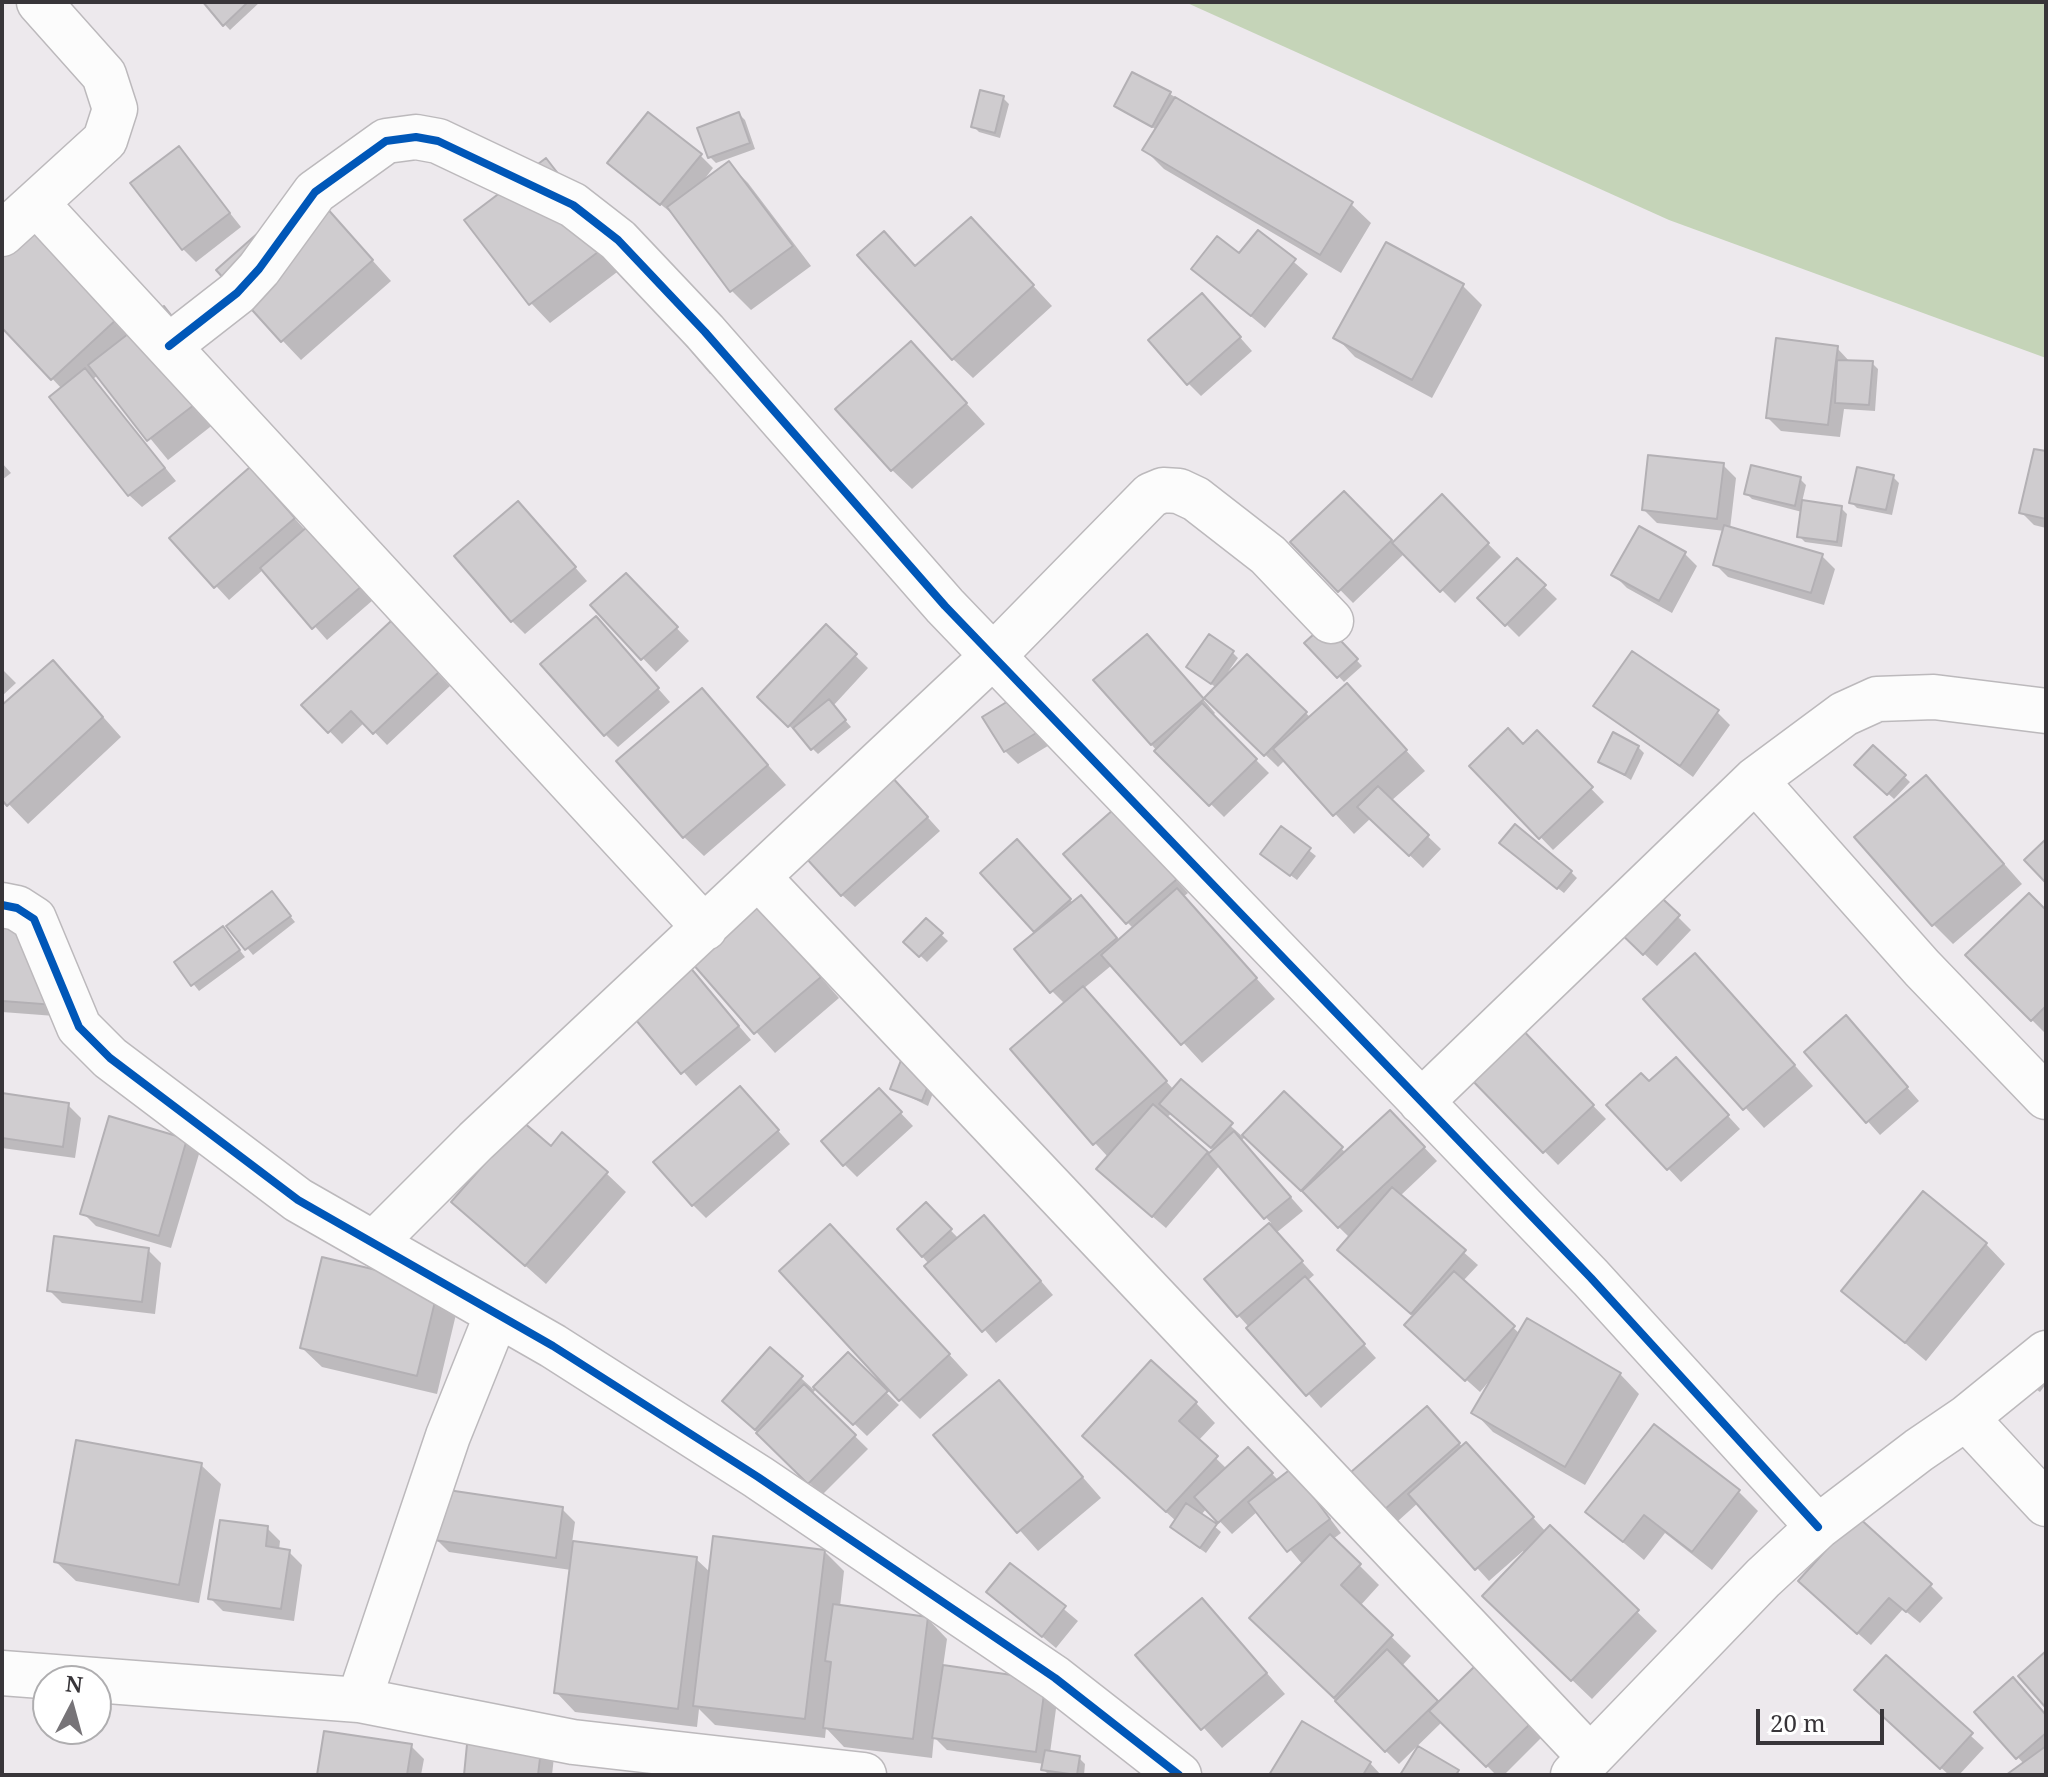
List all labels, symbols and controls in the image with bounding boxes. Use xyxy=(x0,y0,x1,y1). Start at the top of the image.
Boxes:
north arrow xyxy=(32,1665,112,1745)
text: N xyxy=(64,1667,84,1699)
scale bar xyxy=(1760,1693,1888,1743)
text: 20 m xyxy=(1770,1706,1826,1739)

